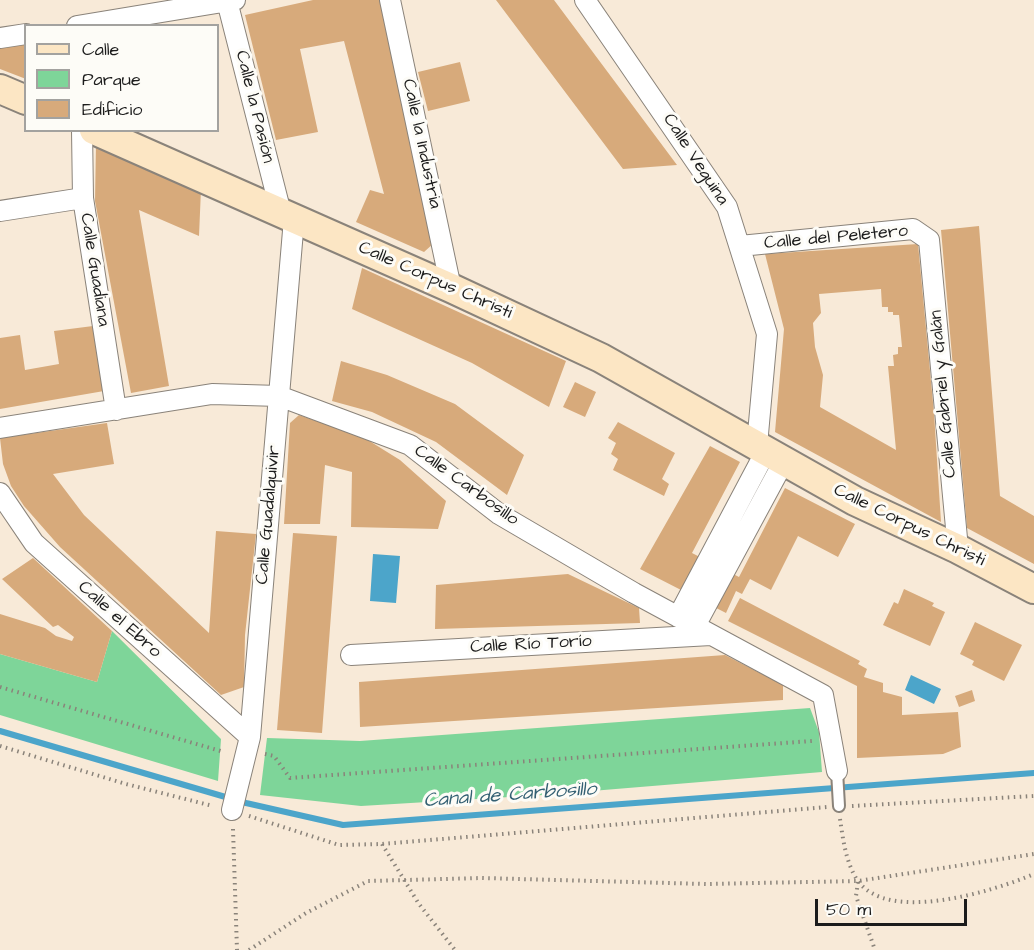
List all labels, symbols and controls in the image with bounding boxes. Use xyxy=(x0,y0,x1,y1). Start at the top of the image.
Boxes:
legend xyxy=(24,24,219,132)
text: Calle xyxy=(82,37,119,62)
street label: Calle la Pasión xyxy=(230,48,278,166)
text: Parque xyxy=(82,67,141,92)
street label: Calle la Industria xyxy=(397,77,445,211)
text: Edificio xyxy=(82,97,142,122)
street label: Calle Veguina xyxy=(657,110,733,210)
street label: Calle Guadiana xyxy=(74,212,114,328)
street label: Calle del Peletero xyxy=(763,221,909,255)
street label: Calle Corpus Christi xyxy=(355,237,515,325)
street label: Calle Gabriel y Galán xyxy=(926,309,962,479)
street label: Calle Carbosillo xyxy=(409,441,523,531)
street label: Calle Guadalquivir xyxy=(252,445,286,585)
street label: Calle Corpus Christi xyxy=(830,480,988,572)
street label: Calle el Ebro xyxy=(73,577,165,663)
street label: Calle Río Torío xyxy=(470,631,592,659)
water label: Canal de Carbosillo xyxy=(423,778,597,814)
scale bar xyxy=(818,887,970,925)
text: 50 m xyxy=(826,897,871,922)

